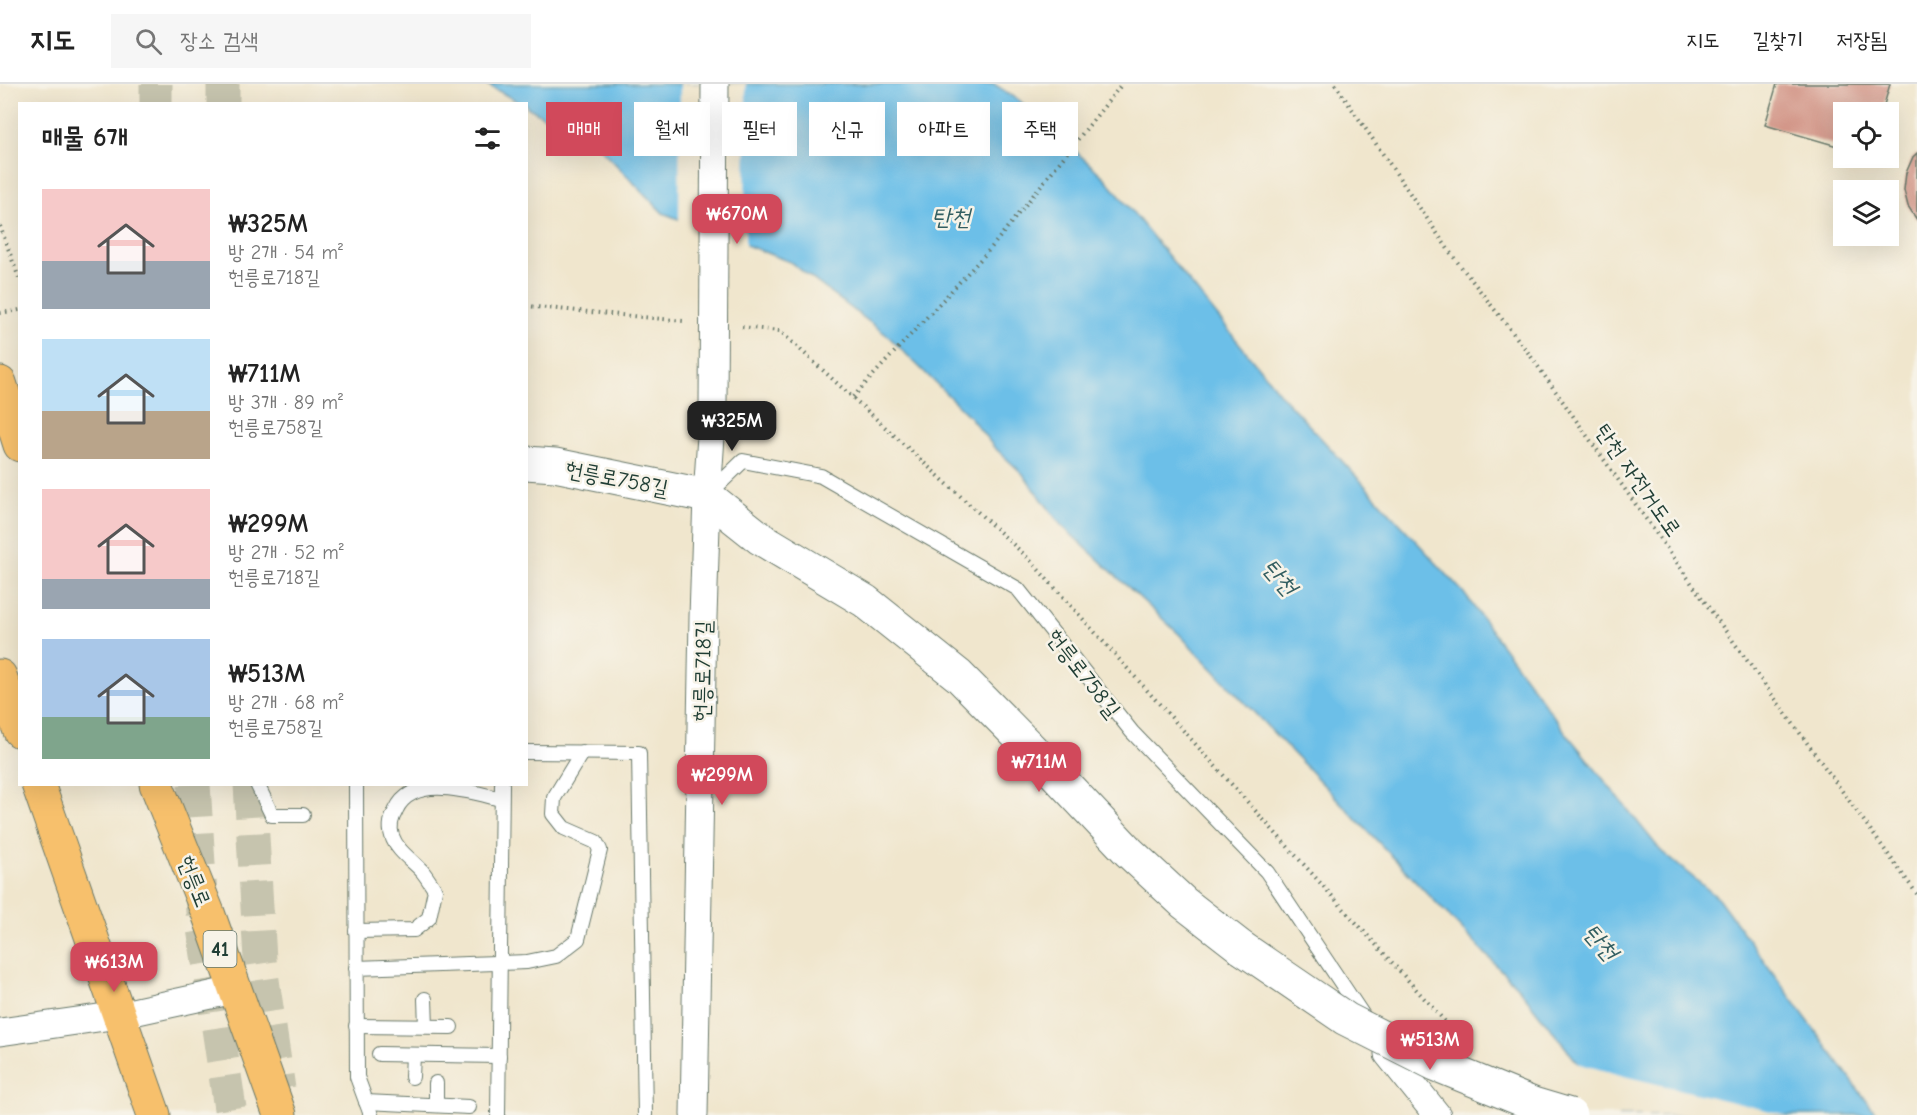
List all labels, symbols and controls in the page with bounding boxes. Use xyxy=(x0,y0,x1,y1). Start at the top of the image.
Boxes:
search box xyxy=(111,14,531,68)
text: 지도 xyxy=(30,24,75,56)
icon: search xyxy=(132,25,165,58)
text: 장소 검색 xyxy=(180,28,258,54)
text: 지도 xyxy=(1686,28,1720,52)
text: 길찾기 xyxy=(1753,28,1803,52)
text: 저장됨 xyxy=(1836,28,1887,52)
chip: 매매 xyxy=(546,102,622,156)
chip: 월세 xyxy=(634,102,710,156)
chip: 필터 xyxy=(722,102,797,156)
chip: 신규 xyxy=(809,102,885,156)
chip: 아파트 xyxy=(897,102,990,156)
chip: 주택 xyxy=(1002,102,1078,156)
map controls xyxy=(1833,102,1899,246)
button: locate xyxy=(1833,102,1899,168)
icon: filters xyxy=(471,122,504,155)
text: 매물 6개 xyxy=(42,123,128,153)
button: layers xyxy=(1833,180,1899,246)
pin: ₩670M xyxy=(695,194,779,245)
text: ₩670M xyxy=(706,202,768,225)
water label: 탄천 xyxy=(932,203,973,231)
text: ₩325M xyxy=(228,209,308,239)
icon: home xyxy=(90,213,162,285)
text: 방 2개 · 54 m² xyxy=(228,241,343,264)
text: 헌릉로718길 xyxy=(228,266,320,289)
text: ₩711M xyxy=(228,359,300,389)
icon: home xyxy=(90,363,162,435)
text: 방 3개 · 89 m² xyxy=(228,391,343,414)
pin: ₩325M xyxy=(690,401,774,452)
text: ₩325M xyxy=(701,409,763,432)
text: 헌릉로758길 xyxy=(228,416,323,439)
street label: 탄천 자전거도로 xyxy=(1590,419,1686,542)
street label: 헌릉로758길 xyxy=(563,456,671,502)
text: ₩299M xyxy=(228,509,308,539)
icon: home xyxy=(90,513,162,585)
text: 방 2개 · 52 m² xyxy=(228,541,344,564)
water label: 탄천 xyxy=(1257,553,1305,603)
text: 헌릉로718길 xyxy=(228,566,320,589)
street label: 헌릉로718길 xyxy=(689,620,717,722)
street label: 헌릉로758길 xyxy=(1041,624,1126,723)
text: ₩513M xyxy=(228,659,305,689)
icon: home xyxy=(90,663,162,735)
text: 방 2개 · 68 m² xyxy=(228,691,344,714)
text: 헌릉로758길 xyxy=(228,716,323,739)
pin: ₩711M xyxy=(997,742,1081,793)
text: ₩711M xyxy=(1011,750,1067,773)
pin: ₩299M xyxy=(680,755,764,806)
text: ₩299M xyxy=(691,763,753,786)
street label: 헌릉로 xyxy=(172,852,216,911)
water label: 탄천 xyxy=(1578,918,1626,968)
road number: 41 xyxy=(204,931,236,967)
pin: ₩613M xyxy=(72,942,156,993)
text: ₩613M xyxy=(84,950,144,973)
pin: ₩513M xyxy=(1388,1020,1472,1071)
text: ₩513M xyxy=(1400,1028,1460,1051)

